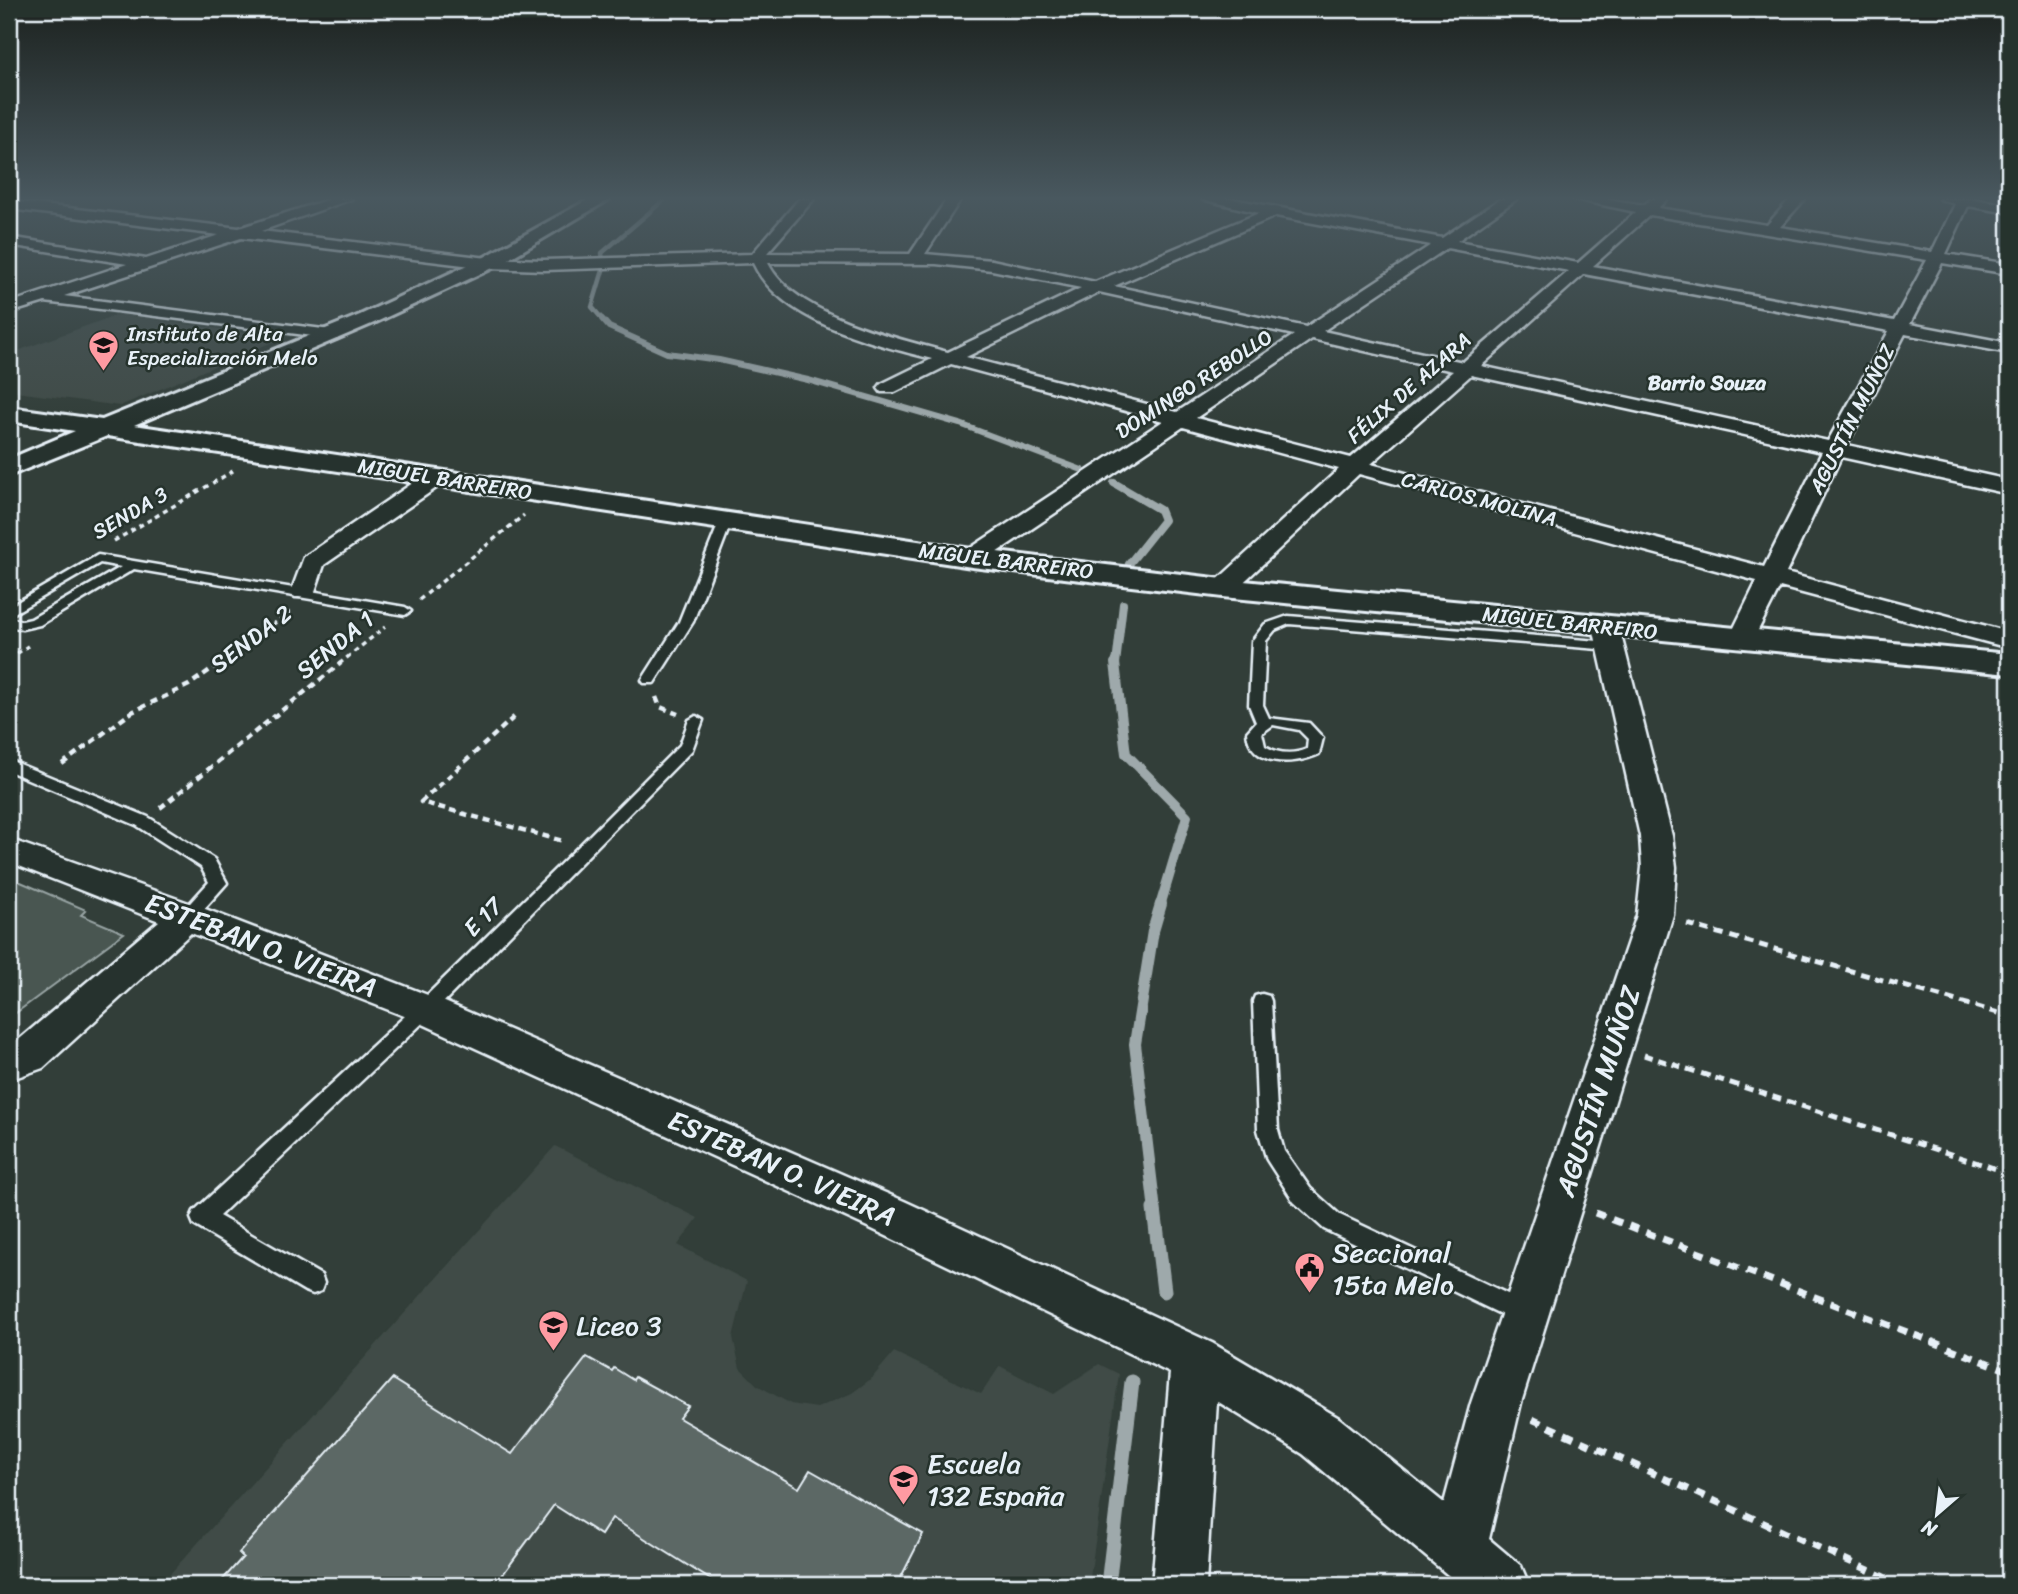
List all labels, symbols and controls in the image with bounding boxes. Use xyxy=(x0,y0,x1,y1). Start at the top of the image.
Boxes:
place label: Instituto de Alta Especialización Melo xyxy=(126,315,318,377)
street label: DOMINGO REBOLLO xyxy=(1107,319,1281,449)
street label: FÉLIX DE AZARA xyxy=(1338,323,1480,453)
school or university icon: Instituto de Alta Especialización Melo xyxy=(87,329,121,373)
street label: AGUSTÍN MUÑOZ xyxy=(1797,337,1906,502)
district label: Barrio Souza xyxy=(1648,364,1767,402)
street label: MIGUEL BARREIRO xyxy=(355,446,535,512)
street label: CARLOS MOLINA xyxy=(1397,460,1561,538)
street label: SENDA 3 xyxy=(85,476,176,550)
street label: MIGUEL BARREIRO xyxy=(916,531,1096,591)
street label: SENDA 2 xyxy=(200,593,302,684)
street label: MIGUEL BARREIRO xyxy=(1481,595,1659,651)
street label: SENDA 1 xyxy=(286,600,384,690)
street label: ESTEBAN O. VIEIRA xyxy=(138,878,384,1012)
street label: E 17 xyxy=(453,886,514,947)
street label: AGUSTÍN MUÑOZ xyxy=(1540,979,1655,1204)
street label: ESTEBAN O. VIEIRA xyxy=(660,1096,904,1240)
place label: Seccional 15ta Melo xyxy=(1332,1228,1454,1309)
public building icon: Seccional 15ta Melo xyxy=(1292,1251,1326,1295)
place label: Liceo 3 xyxy=(576,1301,662,1350)
school or university icon: Liceo 3 xyxy=(536,1308,570,1352)
place label: Escuela 132 España xyxy=(927,1439,1065,1520)
school or university icon: Escuela 132 España xyxy=(887,1462,921,1506)
north arrow xyxy=(1902,1478,1972,1548)
text: N xyxy=(1915,1511,1944,1547)

